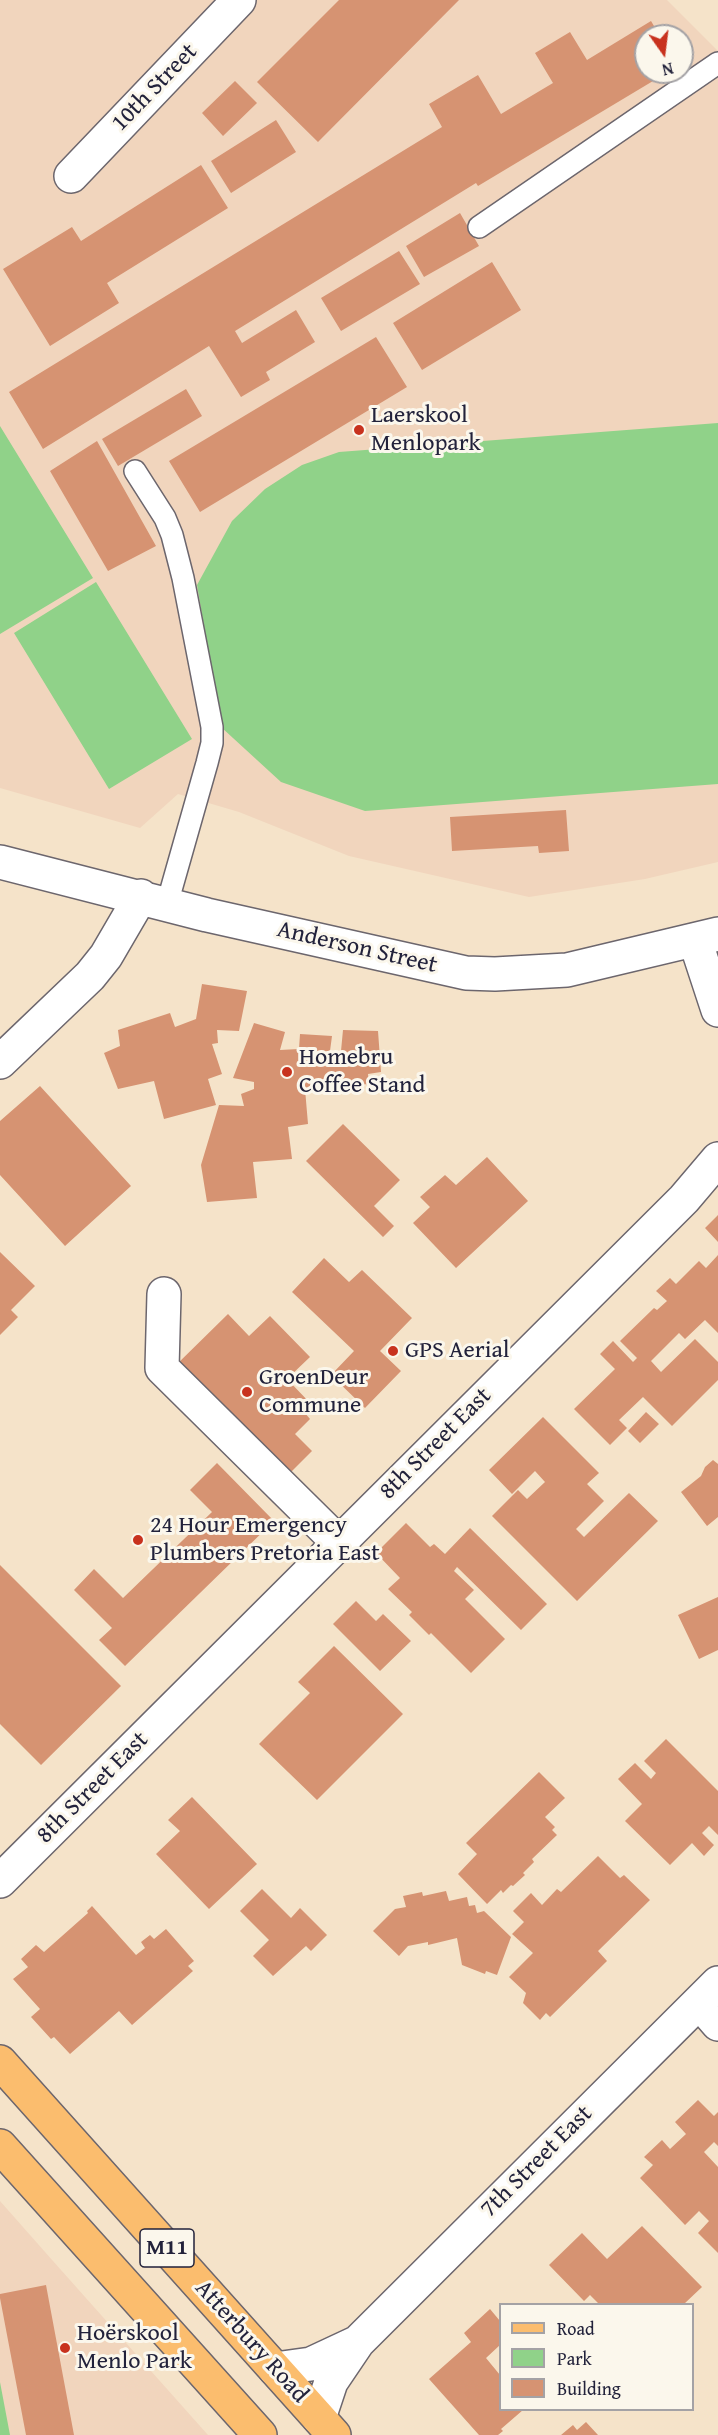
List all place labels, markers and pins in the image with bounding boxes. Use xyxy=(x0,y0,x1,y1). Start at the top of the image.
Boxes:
place label: Laerskool Menlopark xyxy=(371,402,481,458)
marker: Laerskool Menlopark xyxy=(352,423,366,437)
place label: Homebru Coffee Stand xyxy=(299,1044,425,1100)
marker: Homebru Coffee Stand xyxy=(280,1065,294,1079)
place label: GPS Aerial xyxy=(405,1337,510,1365)
marker: GPS Aerial xyxy=(386,1344,400,1358)
place label: GroenDeur Commune xyxy=(259,1364,368,1420)
marker: GroenDeur Commune xyxy=(240,1385,254,1399)
place label: 24 Hour Emergency Plumbers Pretoria East xyxy=(150,1512,380,1568)
marker: 24 Hour Emergency Plumbers Pretoria East xyxy=(131,1533,145,1547)
place label: Hoërskool Menlo Park xyxy=(77,2320,192,2376)
marker: Hoërskool Menlo Park xyxy=(58,2341,72,2355)

